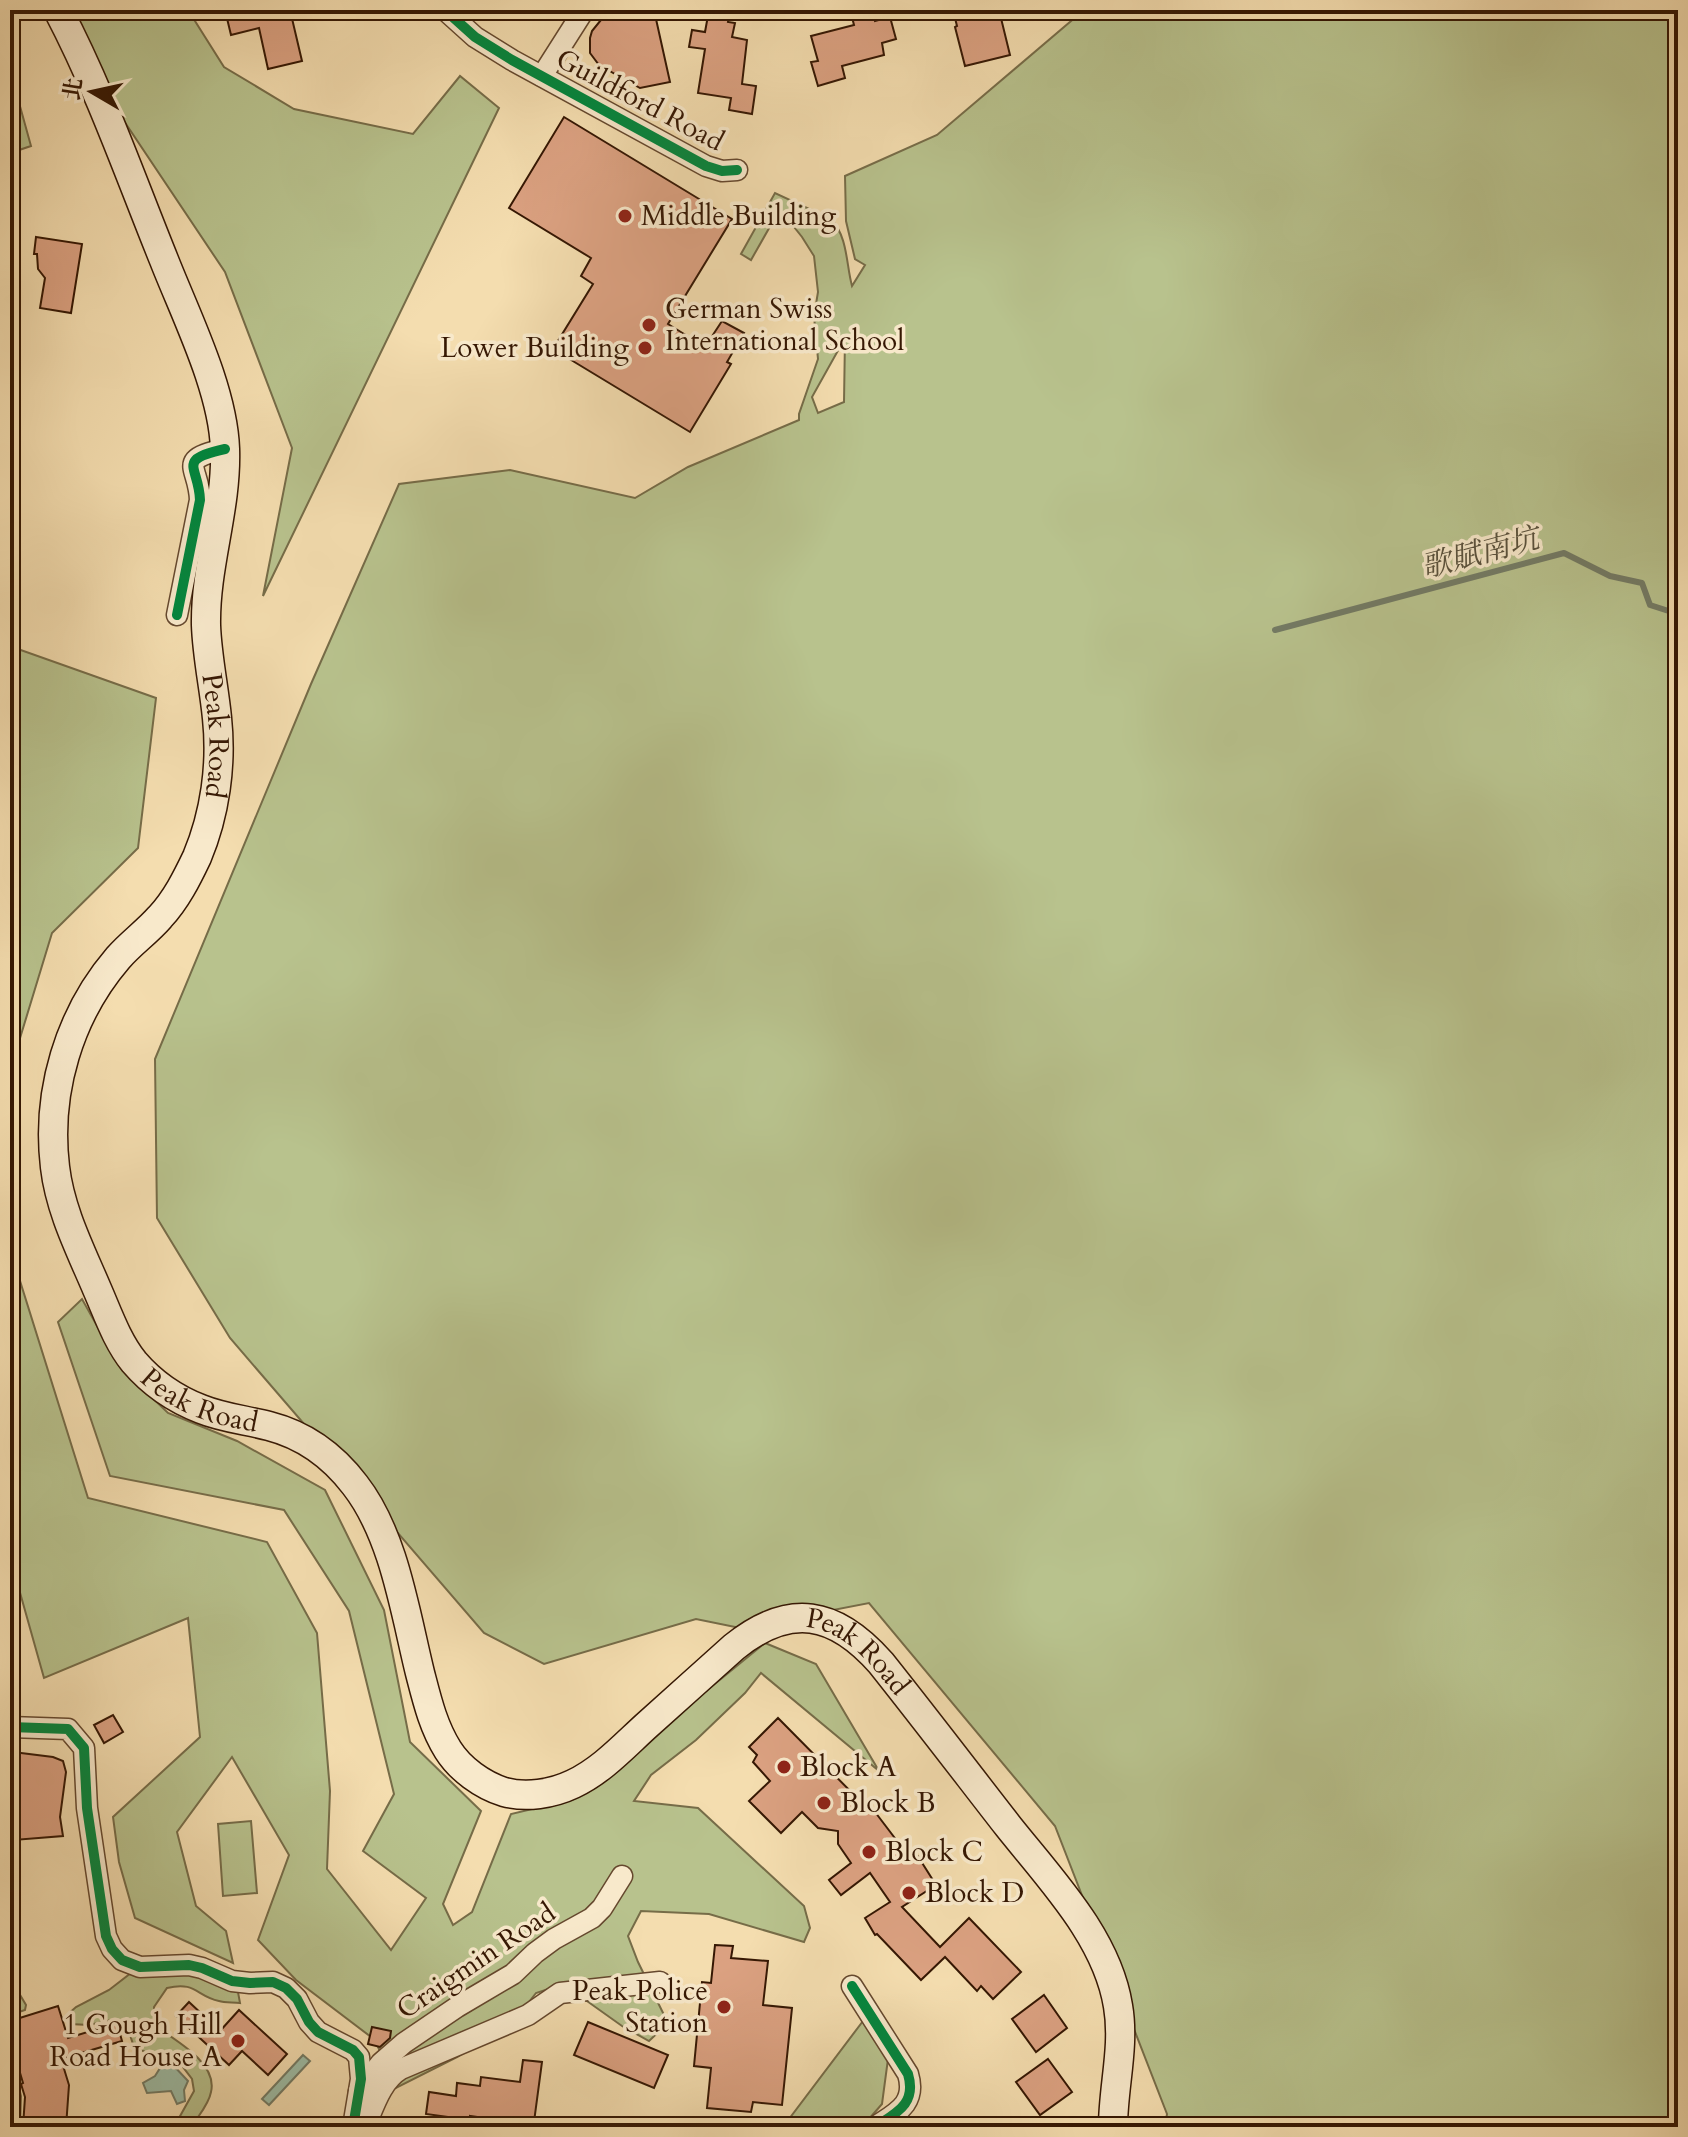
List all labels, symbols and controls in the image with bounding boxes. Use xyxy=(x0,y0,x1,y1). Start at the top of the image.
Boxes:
street label: Guildford Road xyxy=(549,40,731,160)
north arrow xyxy=(52,52,132,132)
text: 北 xyxy=(57,76,90,102)
place label: Middle Building xyxy=(641,197,836,235)
marker: Middle Building xyxy=(616,207,634,225)
place label: German Swiss International School xyxy=(665,290,904,360)
marker: German Swiss International School xyxy=(640,316,658,334)
place label: Lower Building xyxy=(440,329,629,367)
marker: Lower Building xyxy=(636,339,654,357)
water label: 歌賦南坑 xyxy=(1417,517,1547,588)
street label: Peak Road xyxy=(192,671,238,801)
street label: Peak Road xyxy=(132,1359,261,1442)
street label: Peak Road xyxy=(803,1599,918,1703)
place label: Block A xyxy=(800,1748,897,1786)
marker: Block A xyxy=(775,1758,793,1776)
place label: Block B xyxy=(840,1784,936,1822)
marker: Block B xyxy=(815,1794,833,1812)
place label: Block C xyxy=(885,1833,983,1871)
marker: Block C xyxy=(860,1843,878,1861)
place label: Block D xyxy=(925,1874,1024,1912)
marker: Block D xyxy=(900,1884,918,1902)
street label: Craigmin Road xyxy=(389,1894,563,2028)
place label: Peak Police Station xyxy=(572,1972,708,2042)
marker: Peak Police Station xyxy=(715,1998,733,2016)
place label: 1 Gough Hill Road House A xyxy=(50,2006,222,2076)
marker: 1 Gough Hill Road House A xyxy=(229,2032,247,2050)

